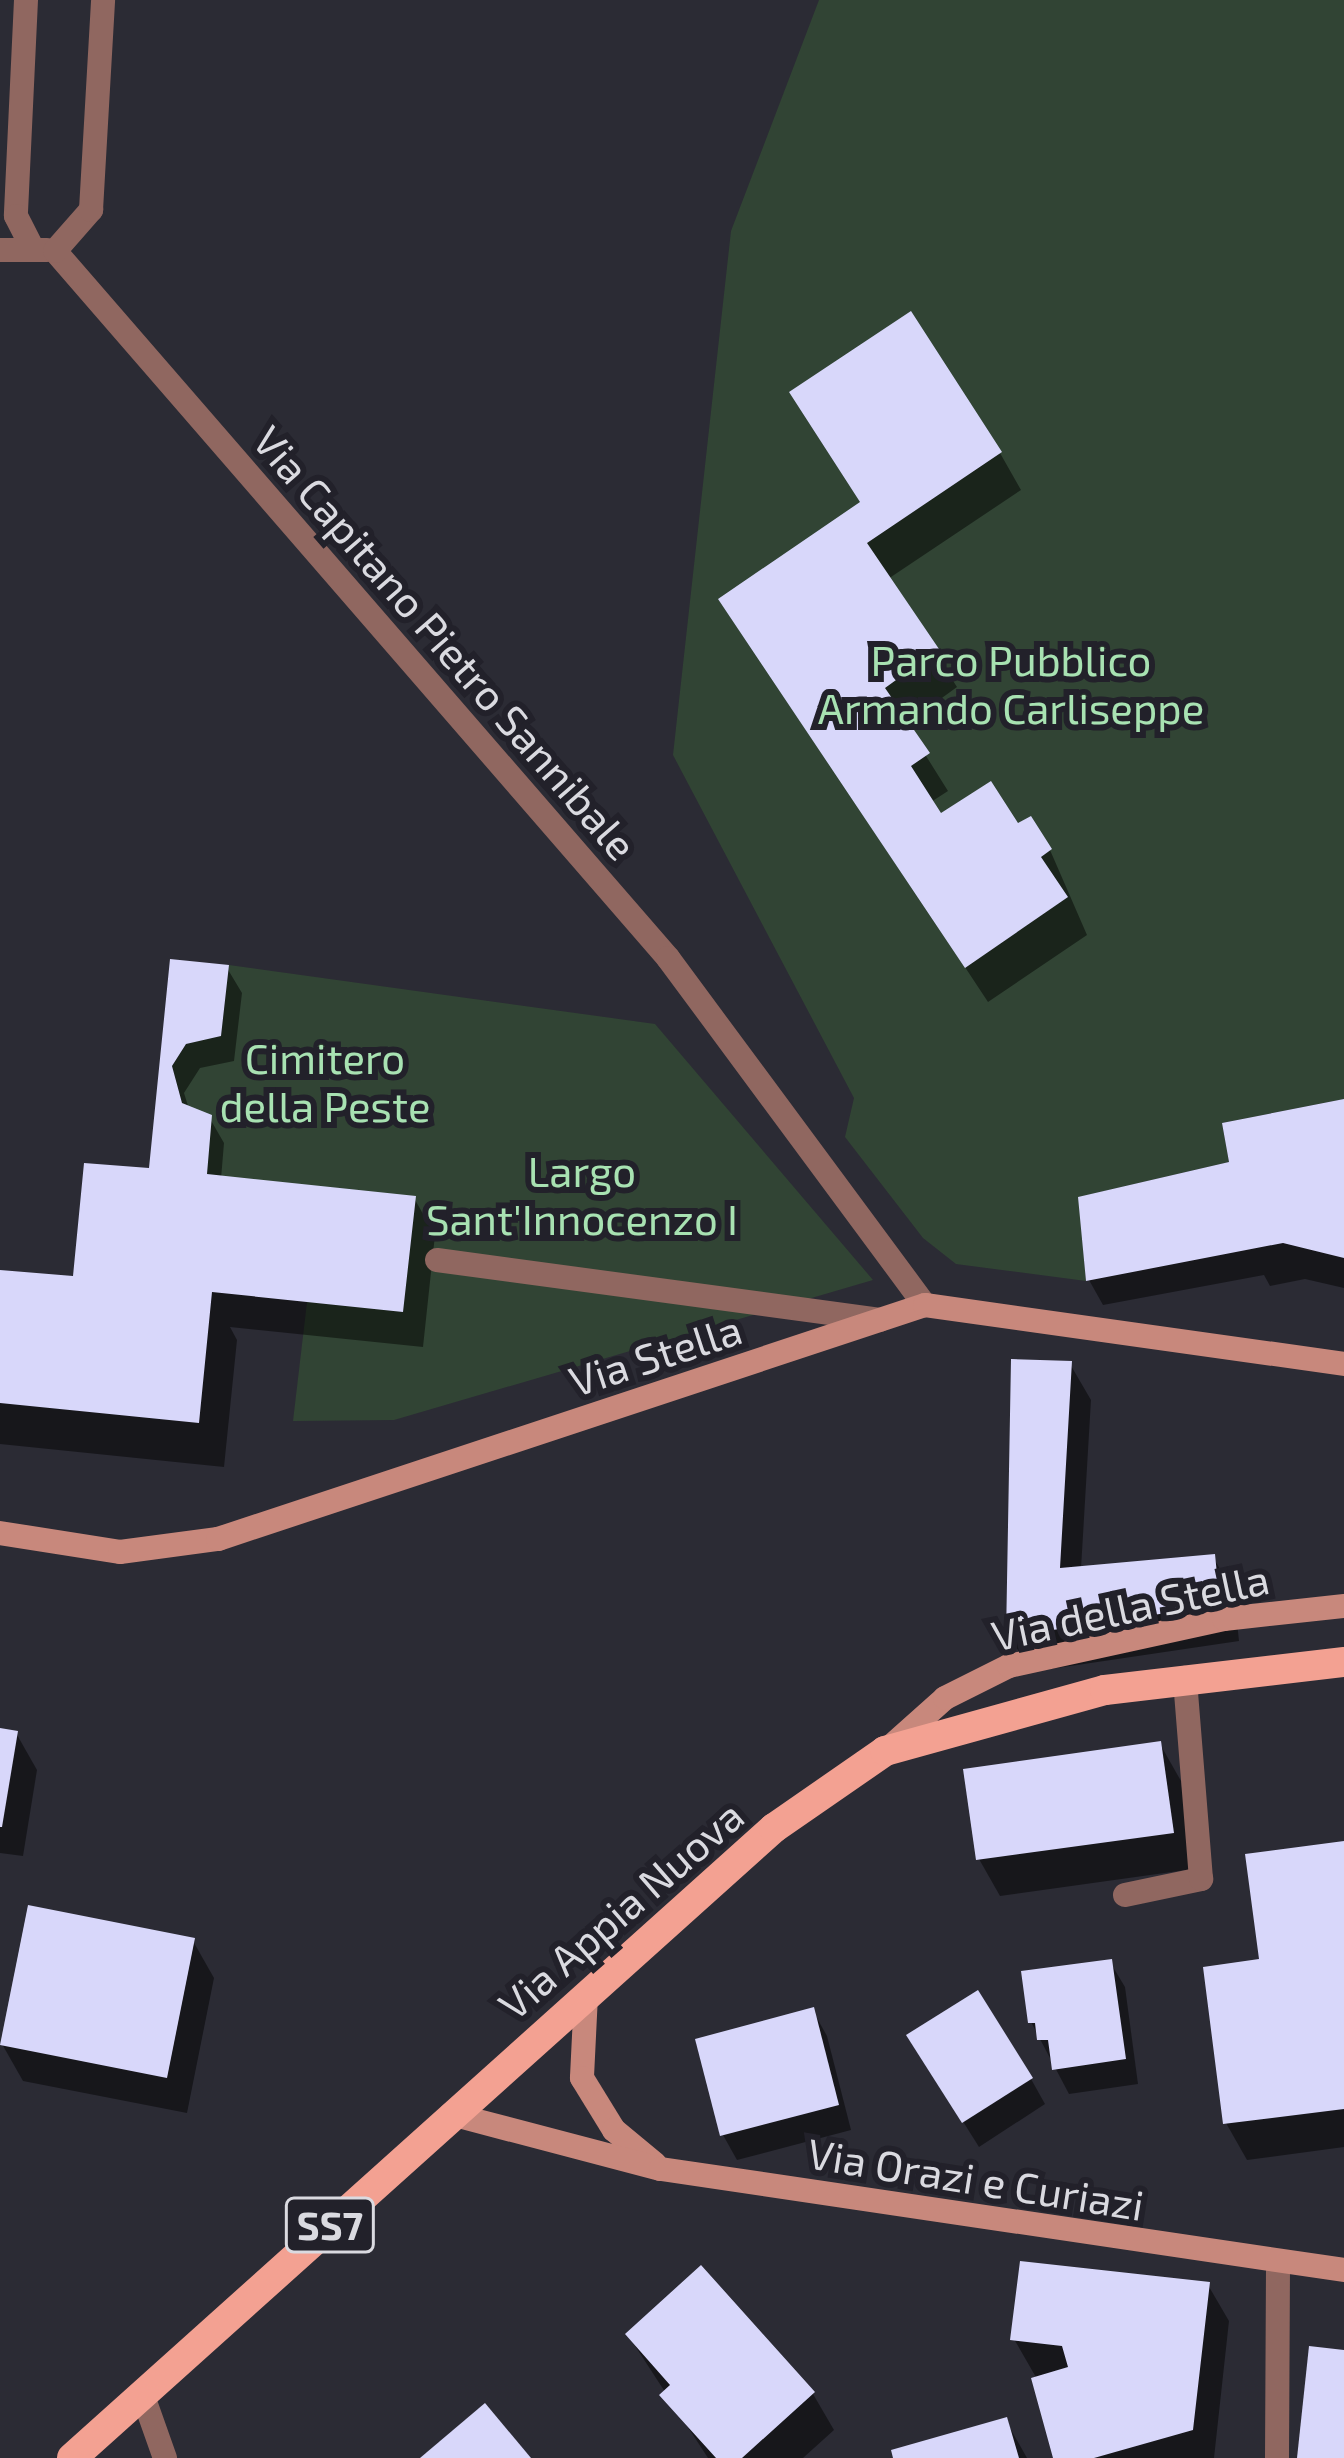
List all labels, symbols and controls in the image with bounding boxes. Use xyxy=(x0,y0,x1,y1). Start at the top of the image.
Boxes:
street label: Via Capitano Pietro Sannibale xyxy=(244,415,648,869)
park label: Parco Pubblico Armando Carliseppe xyxy=(818,634,1204,732)
park label: Cimitero della Peste xyxy=(220,1032,430,1130)
park label: Largo Sant'Innocenzo I xyxy=(426,1145,738,1244)
street label: Via Stella xyxy=(562,1302,748,1406)
street label: Via della Stella xyxy=(987,1552,1273,1660)
street label: Via Appia Nuova xyxy=(487,1789,753,2029)
street label: Via Orazi e Curiazi xyxy=(804,2127,1148,2229)
road number: SS7 xyxy=(282,2192,378,2258)

